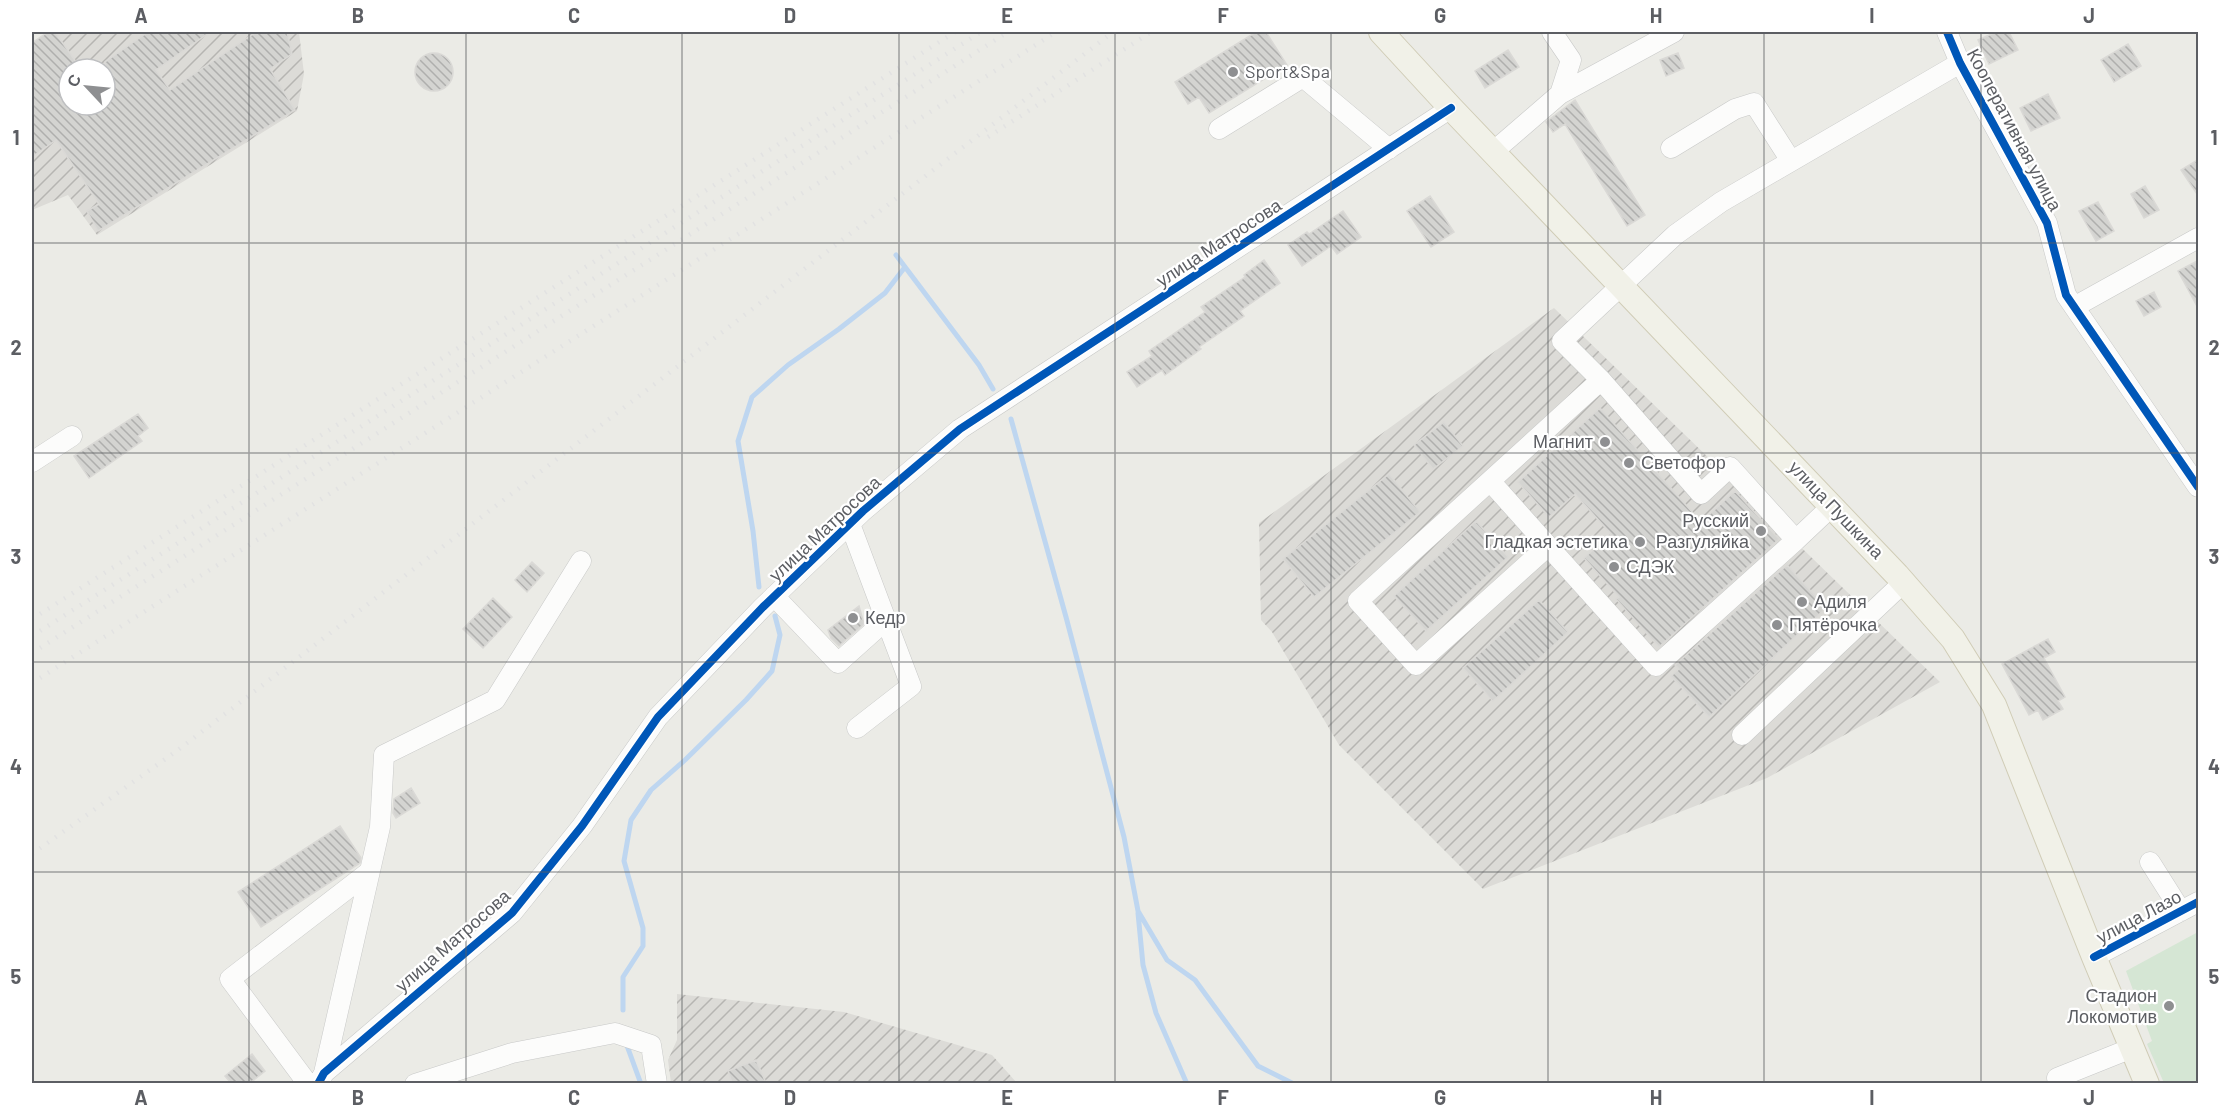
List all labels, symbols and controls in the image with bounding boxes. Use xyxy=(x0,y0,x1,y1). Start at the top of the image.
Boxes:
text: A xyxy=(134,3,148,27)
text: B xyxy=(352,3,364,27)
text: C xyxy=(568,3,580,27)
text: D xyxy=(784,3,796,27)
text: E xyxy=(1001,3,1013,27)
text: F xyxy=(1217,3,1229,27)
text: G xyxy=(1434,3,1446,27)
text: H xyxy=(1650,3,1662,27)
text: I xyxy=(1869,3,1875,27)
text: J xyxy=(2083,3,2095,27)
street label: Кооперативная улица xyxy=(1963,45,2067,215)
north arrow xyxy=(57,57,117,117)
place label: Sport&Spa xyxy=(1245,60,1330,82)
marker: Sport&Spa xyxy=(1226,65,1240,79)
text: С xyxy=(62,70,84,90)
text: 1 xyxy=(12,125,20,149)
text: 1 xyxy=(2210,125,2218,149)
street label: улица Матросова xyxy=(1152,193,1286,291)
text: 2 xyxy=(10,335,22,359)
text: 2 xyxy=(2208,335,2220,359)
place label: Магнит xyxy=(1533,430,1593,452)
marker: Магнит xyxy=(1598,435,1612,449)
place label: Светофор xyxy=(1641,451,1726,473)
marker: Светофор xyxy=(1622,456,1636,470)
street label: улица Пушкина xyxy=(1785,456,1890,563)
street label: улица Матросова xyxy=(764,470,885,586)
place label: Русский Разгуляйка xyxy=(1656,509,1750,552)
marker: Русский Разгуляйка xyxy=(1754,524,1768,538)
place label: Гладкая эстетика xyxy=(1484,530,1629,552)
marker: Гладкая эстетика xyxy=(1633,535,1647,549)
text: 3 xyxy=(11,544,21,568)
text: 3 xyxy=(2209,544,2219,568)
place label: СДЭК xyxy=(1626,555,1675,577)
marker: СДЭК xyxy=(1607,560,1621,574)
place label: Адиля xyxy=(1814,590,1867,612)
marker: Адиля xyxy=(1795,595,1809,609)
place label: Кедр xyxy=(865,606,906,628)
marker: Кедр xyxy=(846,611,860,625)
place label: Пятёрочка xyxy=(1789,613,1878,635)
marker: Пятёрочка xyxy=(1770,618,1784,632)
text: 4 xyxy=(10,754,22,778)
text: 4 xyxy=(2208,754,2220,778)
street label: улица Матросова xyxy=(391,884,515,996)
street label: улица Лазо xyxy=(2092,885,2185,948)
text: 5 xyxy=(11,964,22,988)
text: 5 xyxy=(2209,964,2220,988)
place label: Стадион Локомотив xyxy=(2067,984,2157,1027)
marker: Стадион Локомотив xyxy=(2162,999,2176,1013)
text: A xyxy=(134,1085,148,1109)
text: B xyxy=(352,1085,364,1109)
text: C xyxy=(568,1085,580,1109)
text: D xyxy=(784,1085,796,1109)
text: E xyxy=(1001,1085,1013,1109)
text: F xyxy=(1217,1085,1229,1109)
text: G xyxy=(1434,1085,1446,1109)
text: H xyxy=(1650,1085,1662,1109)
text: I xyxy=(1869,1085,1875,1109)
text: J xyxy=(2083,1085,2095,1109)

